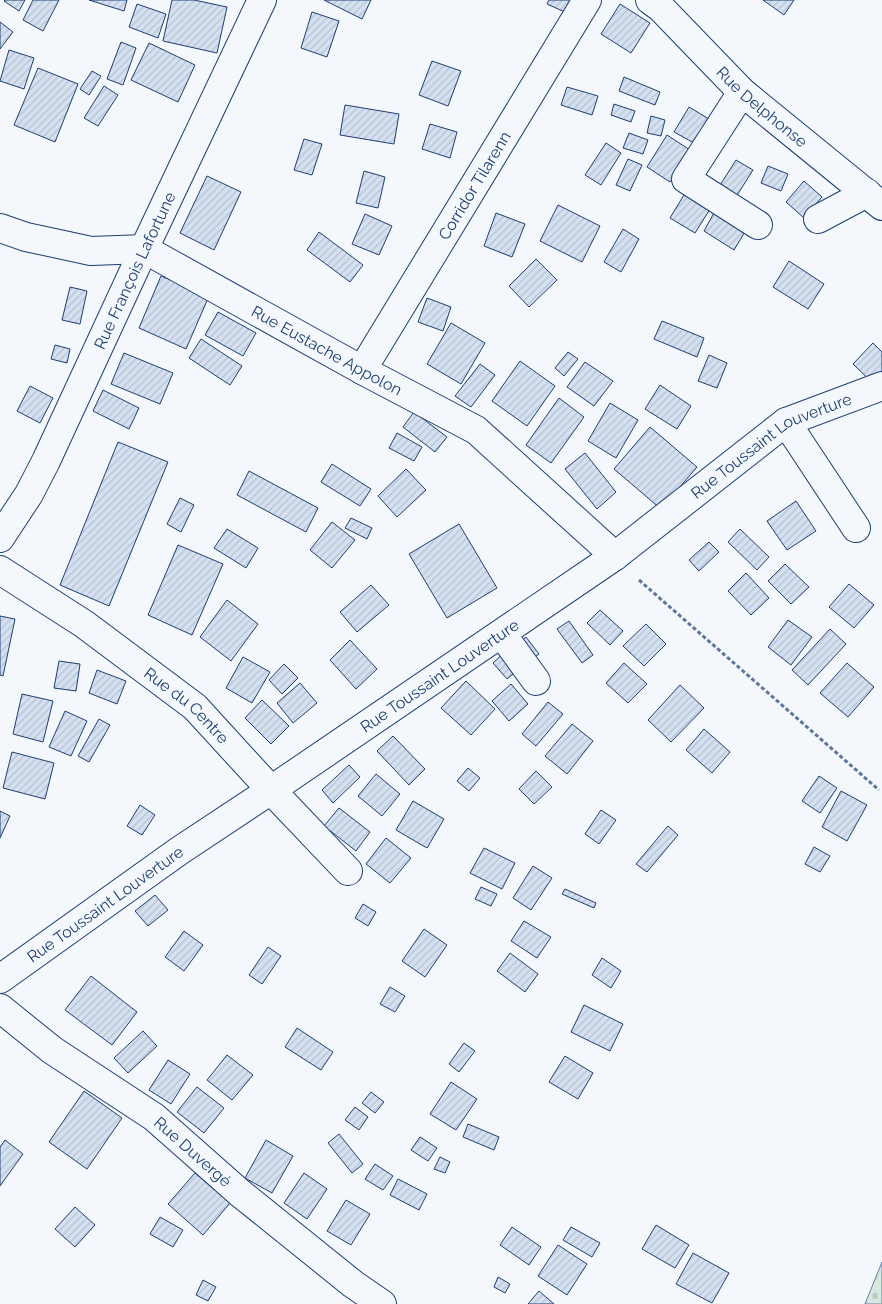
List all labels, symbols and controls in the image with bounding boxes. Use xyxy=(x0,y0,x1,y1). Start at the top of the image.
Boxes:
street label: Rue Delphonse xyxy=(713,62,811,151)
street label: Corridor Tilarenn xyxy=(434,128,514,243)
street label: Rue François Lafortune xyxy=(90,189,179,352)
street label: Rue Eustache Appolon xyxy=(248,301,405,399)
street label: Rue Toussaint Louverture xyxy=(687,389,854,503)
street label: Rue Toussaint Louverture xyxy=(356,615,522,736)
street label: Rue du Centre xyxy=(141,663,233,747)
street label: Rue Toussaint Louverture xyxy=(23,842,187,966)
street label: Rue Duvergé xyxy=(151,1112,236,1191)

